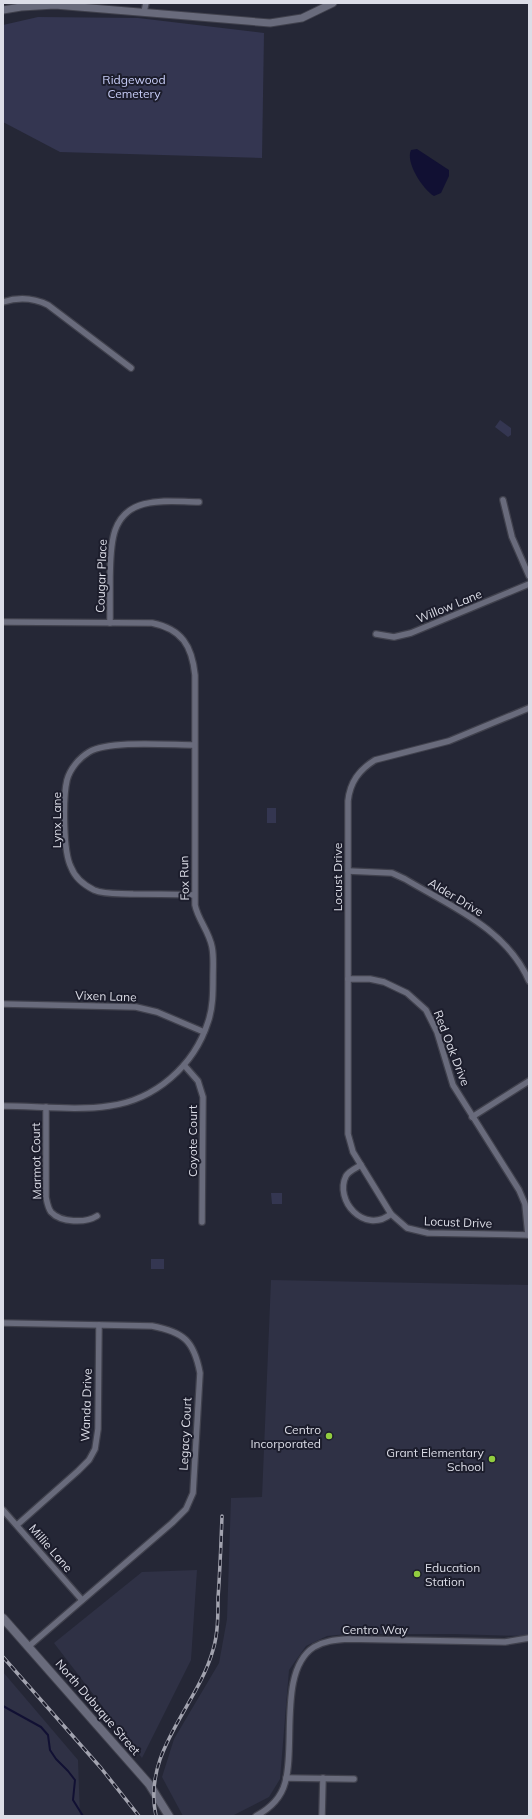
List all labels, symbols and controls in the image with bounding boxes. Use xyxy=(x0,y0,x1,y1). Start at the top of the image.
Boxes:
park label: Ridgewood Cemetery xyxy=(102,72,166,101)
street label: Cougar Place xyxy=(92,539,110,613)
street label: Willow Lane xyxy=(414,586,484,626)
street label: Lynx Lane xyxy=(49,792,64,848)
street label: Locust Drive xyxy=(330,843,345,911)
street label: Fox Run xyxy=(176,855,192,901)
street label: Alder Drive xyxy=(426,875,486,919)
street label: Vixen Lane xyxy=(75,987,137,1005)
street label: Red Oak Drive xyxy=(431,1008,473,1088)
street label: Coyote Court xyxy=(185,1105,200,1177)
street label: Marmot Court xyxy=(28,1122,44,1200)
street label: Locust Drive xyxy=(424,1213,492,1231)
street label: Wanda Drive xyxy=(77,1368,95,1442)
street label: Legacy Court xyxy=(176,1397,194,1471)
place label: Centro Incorporated xyxy=(250,1422,321,1451)
marker: Centro Incorporated xyxy=(324,1431,334,1441)
place label: Grant Elementary School xyxy=(386,1445,485,1474)
marker: Grant Elementary School xyxy=(487,1454,497,1464)
street label: Millie Lane xyxy=(26,1521,76,1575)
place label: Education Station xyxy=(425,1560,480,1589)
marker: Education Station xyxy=(412,1569,422,1579)
street label: Centro Way xyxy=(342,1622,409,1637)
street label: North Dubuque Street xyxy=(52,1656,144,1758)

